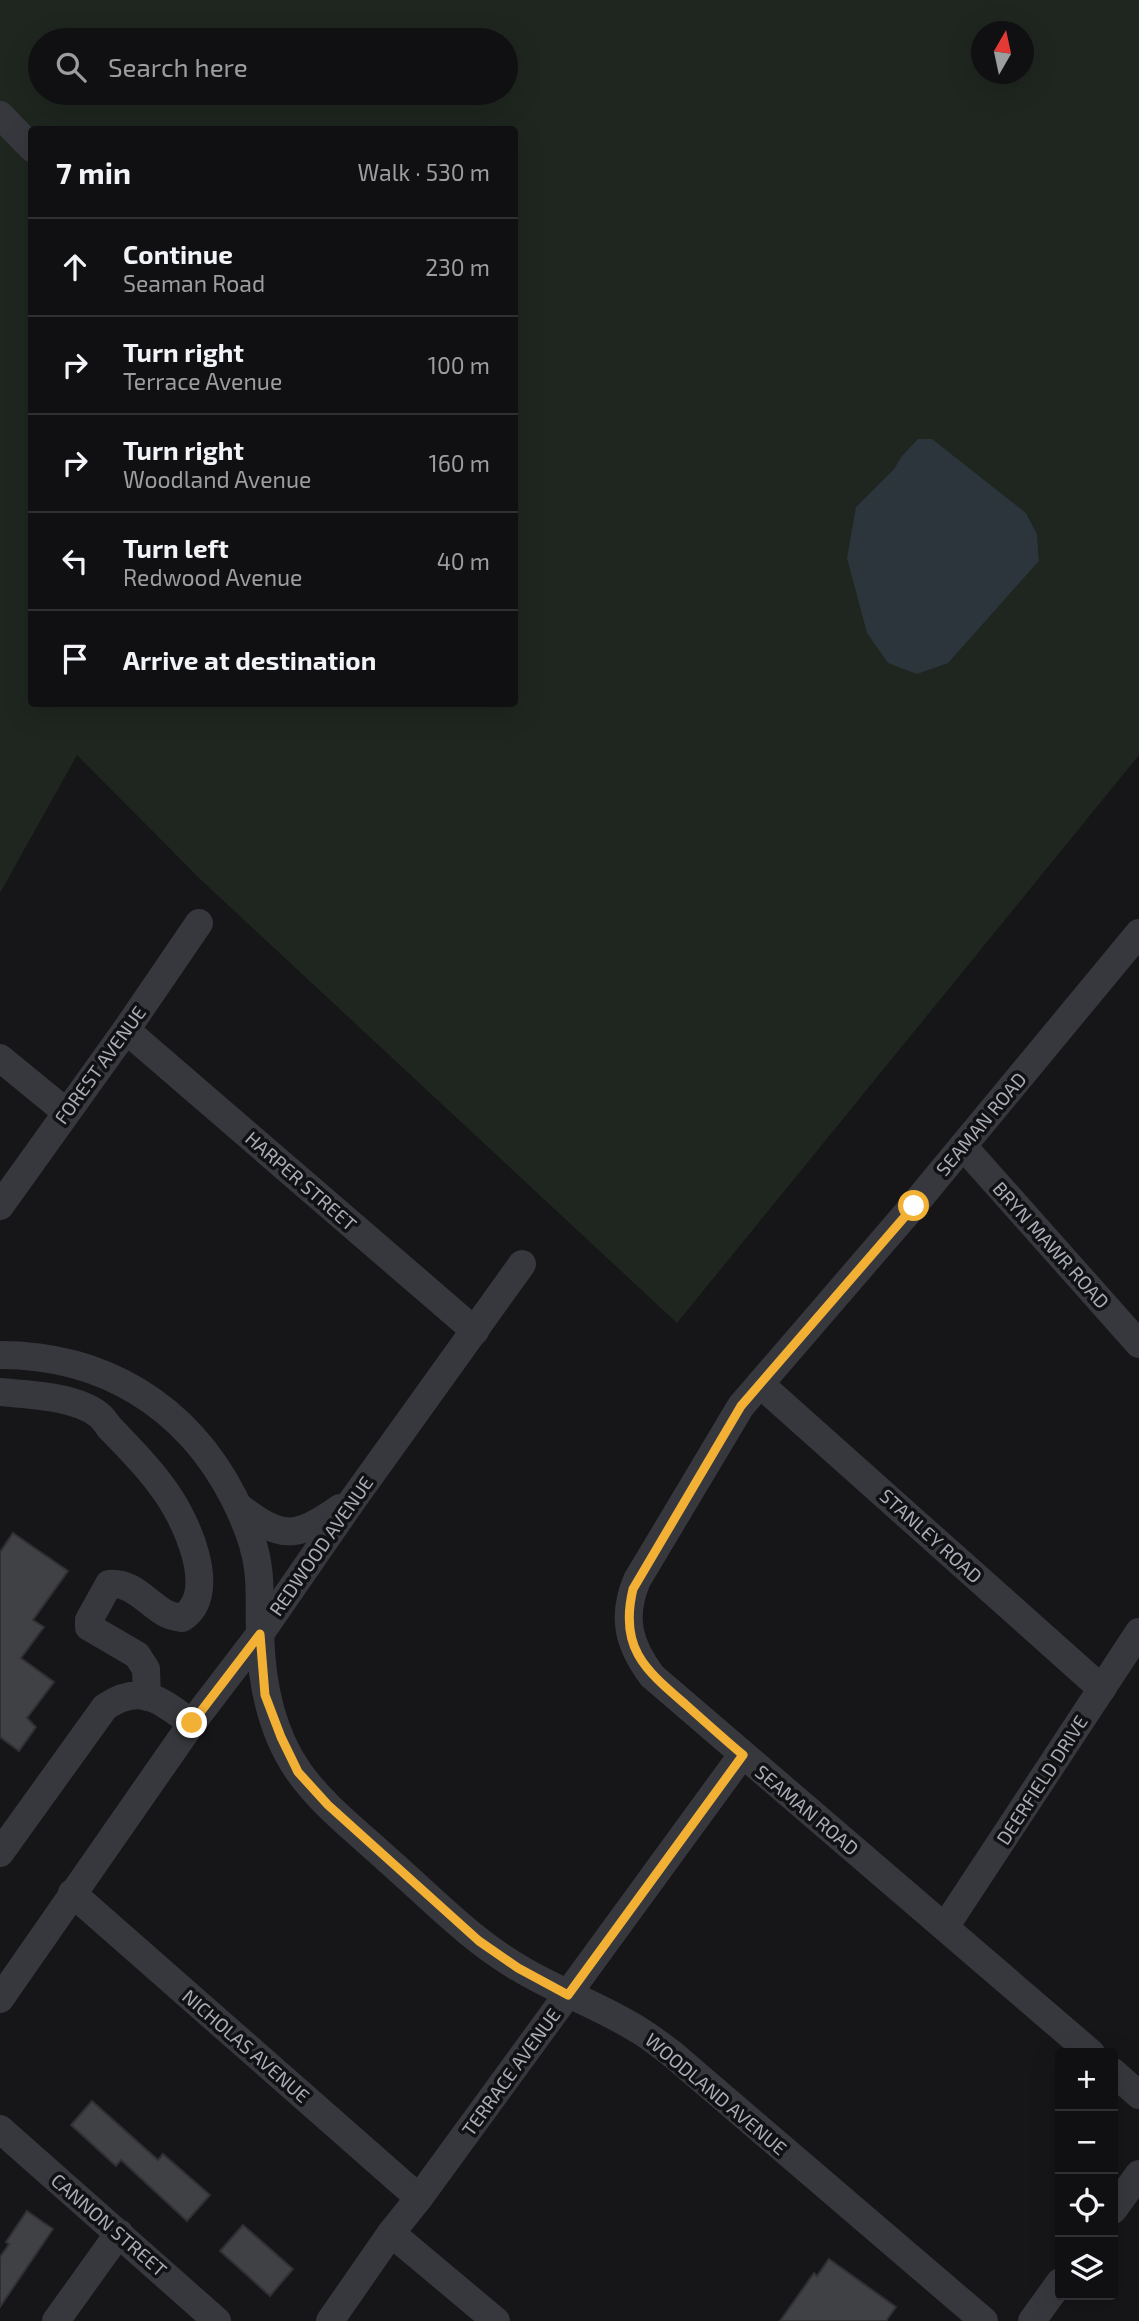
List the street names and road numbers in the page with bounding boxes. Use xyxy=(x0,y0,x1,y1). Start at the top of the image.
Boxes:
street label: FOREST AVENUE xyxy=(49,1001,150,1128)
street label: SEAMAN ROAD xyxy=(931,1067,1031,1180)
street label: HARPER STREET xyxy=(241,1126,362,1235)
street label: BRYN MAWR ROAD xyxy=(988,1177,1114,1313)
street label: REDWOOD AVENUE xyxy=(264,1472,377,1620)
street label: STANLEY ROAD xyxy=(876,1484,987,1588)
street label: DEERFIELD DRIVE xyxy=(991,1711,1092,1849)
street label: SEAMAN ROAD xyxy=(751,1760,864,1860)
street label: NICHOLAS AVENUE xyxy=(178,1984,315,2107)
street label: TERRACE AVENUE xyxy=(457,2003,565,2140)
street label: WOODLAND AVENUE xyxy=(641,2028,792,2159)
street label: CANNON STREET xyxy=(47,2168,172,2281)

